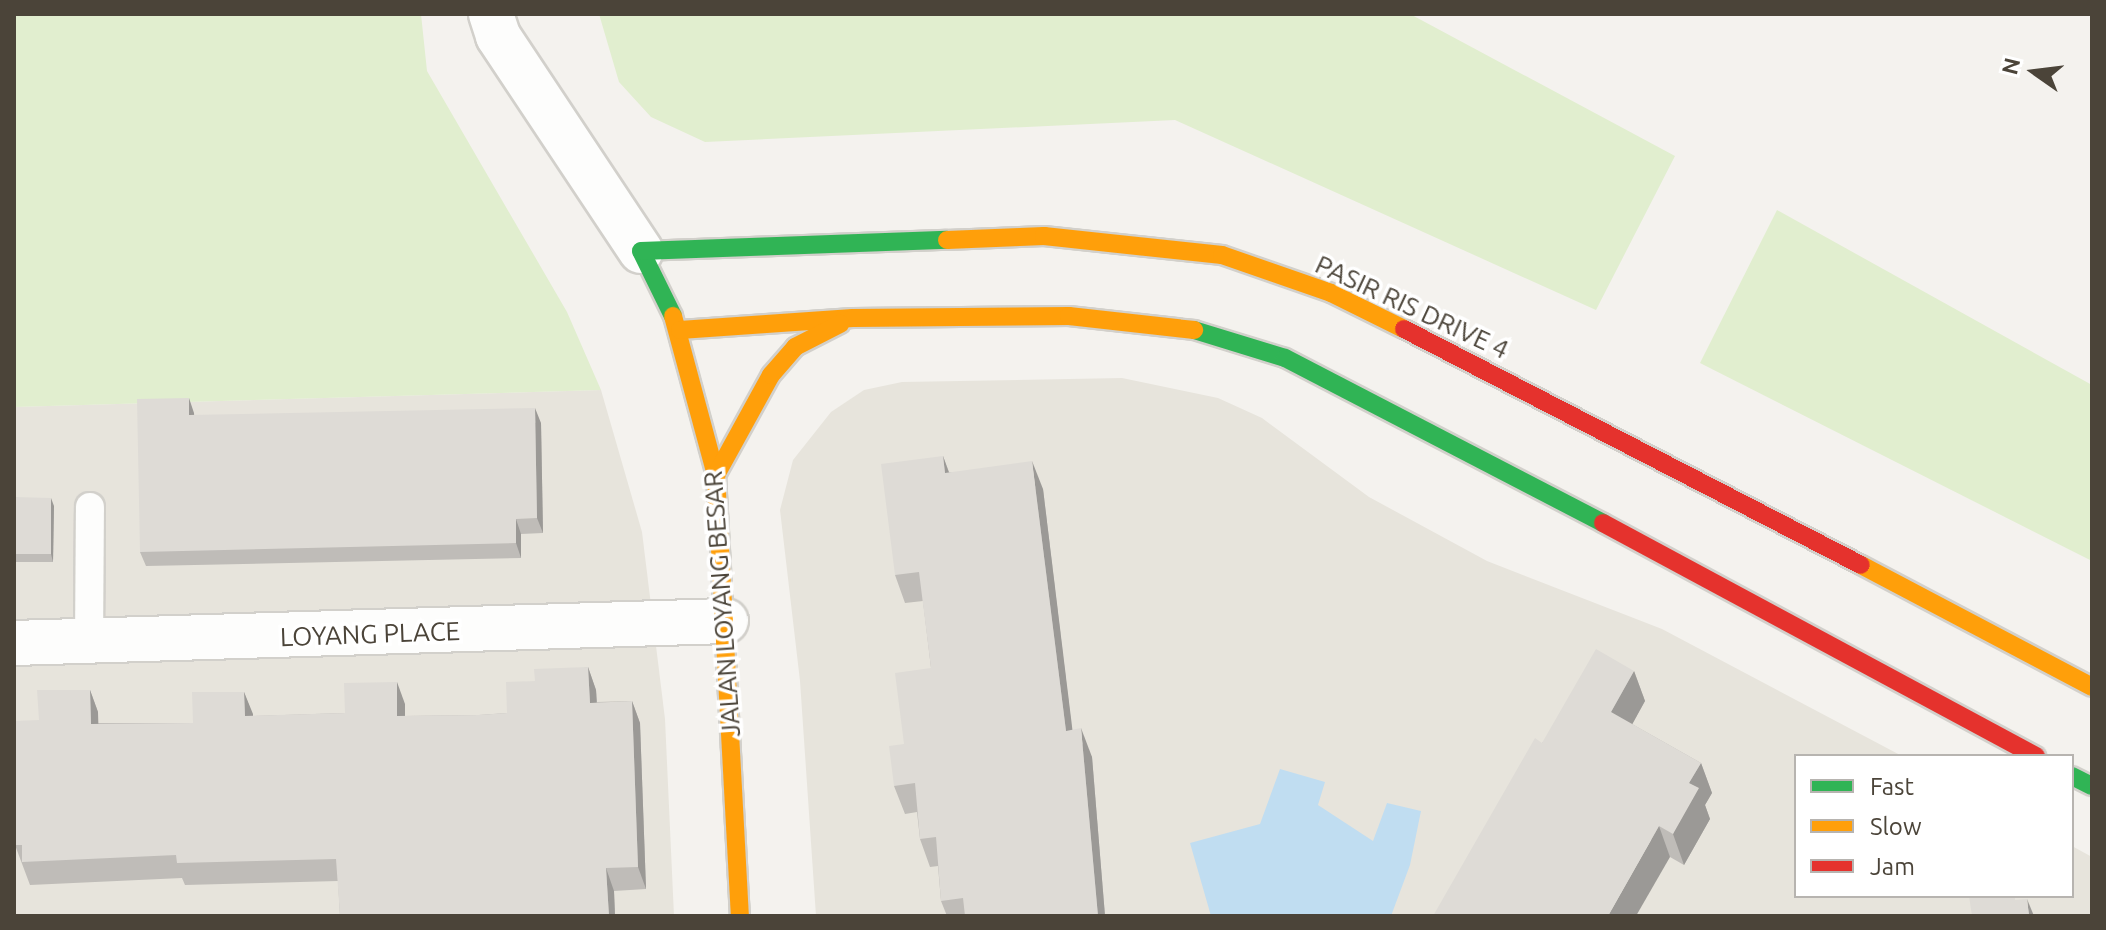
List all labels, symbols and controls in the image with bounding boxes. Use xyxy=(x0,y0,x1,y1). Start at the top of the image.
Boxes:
north arrow xyxy=(1994,32,2074,112)
text: N xyxy=(1996,55,2024,77)
street label: PASIR RIS DRIVE 4 xyxy=(1310,249,1514,365)
street label: JALAN LOYANG BESAR xyxy=(697,470,747,738)
street label: LOYANG PLACE xyxy=(279,615,461,653)
legend xyxy=(1794,754,2074,898)
text: Fast xyxy=(1870,773,1914,800)
text: Slow xyxy=(1870,813,1922,840)
text: Jam xyxy=(1870,853,1915,880)

